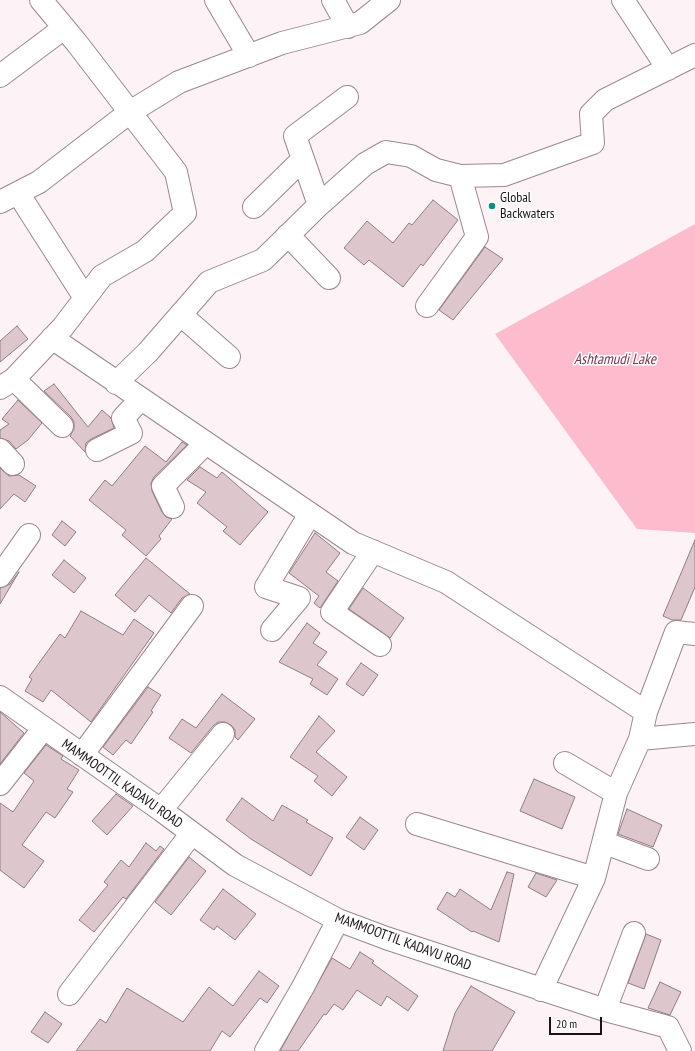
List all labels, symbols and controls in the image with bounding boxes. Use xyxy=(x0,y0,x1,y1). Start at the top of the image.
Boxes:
place label: Global Backwaters xyxy=(500,190,555,222)
marker: Global Backwaters xyxy=(487,201,497,211)
water label: Ashtamudi Lake xyxy=(574,351,656,369)
street label: MAMMOOTTIL KADAVU ROAD xyxy=(58,736,186,832)
street label: MAMMOOTTIL KADAVU ROAD xyxy=(333,910,473,974)
scale bar xyxy=(551,1009,604,1035)
text: 20 m xyxy=(556,1016,577,1031)

